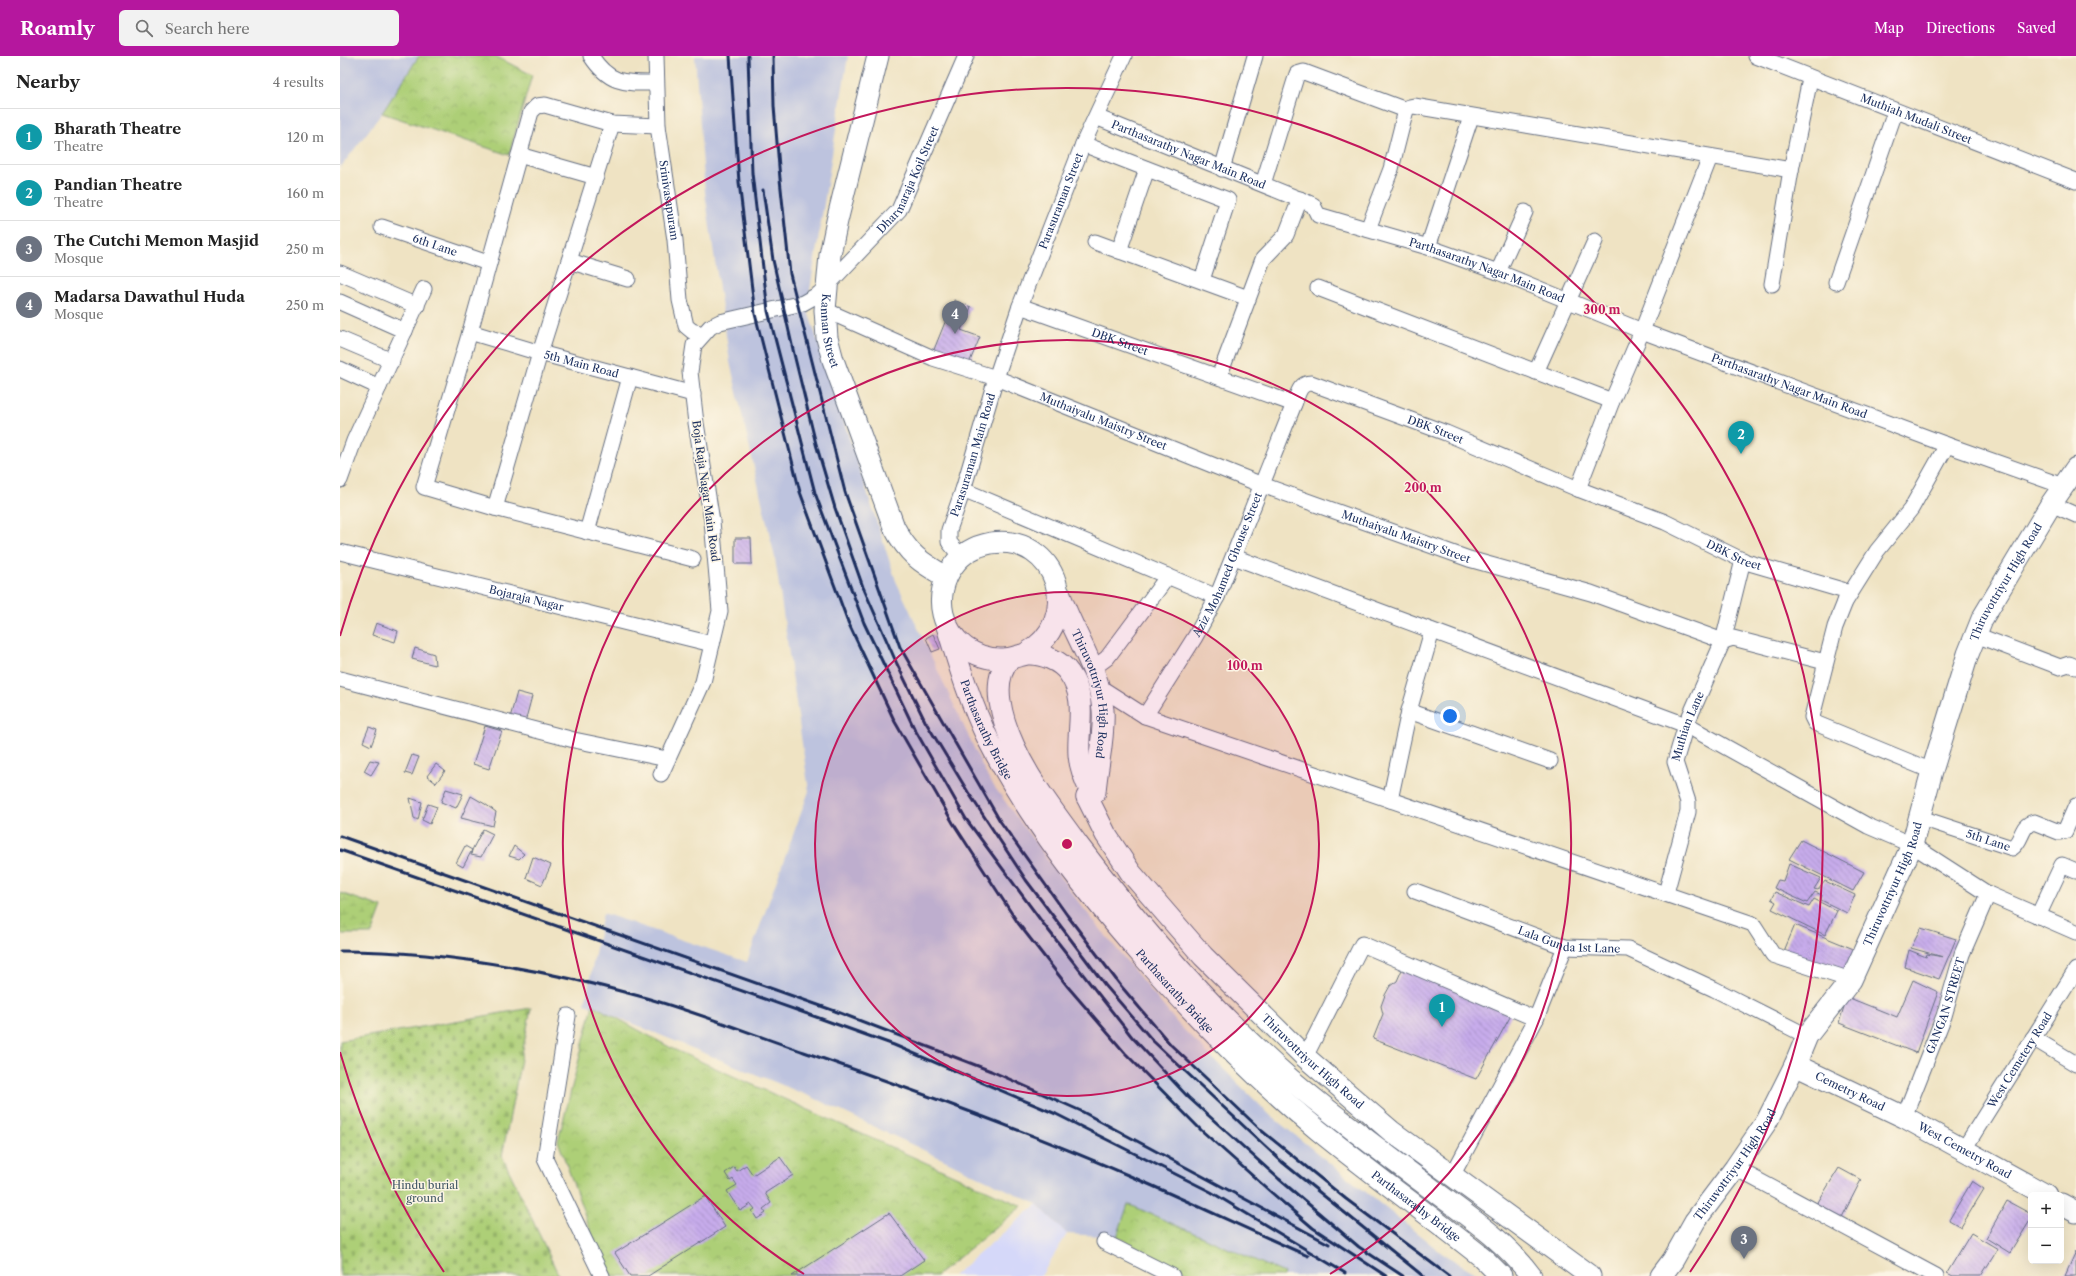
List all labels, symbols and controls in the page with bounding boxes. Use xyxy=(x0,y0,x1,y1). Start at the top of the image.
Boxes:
search box xyxy=(119,10,399,46)
text: Roamly xyxy=(20,17,95,40)
icon: search xyxy=(133,17,155,39)
text: Search here xyxy=(165,19,250,38)
text: Map xyxy=(1874,19,1904,37)
text: Directions xyxy=(1926,19,1995,37)
text: Saved xyxy=(2017,19,2056,37)
text: Nearby xyxy=(16,72,80,92)
text: 4 results xyxy=(273,74,324,90)
street label: Muthiah Mudali Street xyxy=(1858,90,1974,147)
street label: Parthasarathy Nagar Main Road xyxy=(1109,117,1268,192)
text: Bharath Theatre xyxy=(54,119,181,138)
street label: Dharmaraja Koil Street xyxy=(874,124,942,236)
text: 1 xyxy=(26,129,32,145)
text: 120 m xyxy=(287,129,324,145)
text: Theatre xyxy=(54,138,103,154)
street label: Parasuraman Street xyxy=(1036,151,1086,251)
street label: Srinivasapuram xyxy=(656,159,682,242)
text: Pandian Theatre xyxy=(54,175,182,194)
text: 2 xyxy=(25,185,33,201)
text: 160 m xyxy=(287,185,324,201)
text: Theatre xyxy=(54,194,103,210)
text: The Cutchi Memon Masjid xyxy=(54,231,259,250)
street label: 6th Lane xyxy=(411,231,459,259)
street label: Parthasarathy Nagar Main Road xyxy=(1407,235,1567,306)
text: 3 xyxy=(25,241,33,257)
text: 250 m xyxy=(286,241,324,257)
text: Mosque xyxy=(54,250,104,266)
text: Madarsa Dawathul Huda xyxy=(54,287,245,306)
street label: Kannan Street xyxy=(818,293,842,370)
text: 4 xyxy=(25,297,33,313)
text: 250 m xyxy=(286,297,324,313)
pin: 4 xyxy=(942,301,968,334)
text: 300 m xyxy=(1583,302,1621,317)
text: Mosque xyxy=(54,306,104,322)
street label: DBK Street xyxy=(1090,325,1150,358)
street label: 5th Main Road xyxy=(542,347,621,381)
street label: Parthasarathy Nagar Main Road xyxy=(1709,351,1869,422)
street label: Muthaiyalu Maistry Street xyxy=(1038,389,1169,453)
street label: Parasuraman Main Road xyxy=(947,391,998,519)
street label: DBK Street xyxy=(1406,412,1466,447)
street label: Boja Raja Nagar Main Road xyxy=(689,419,723,563)
pin: 2 xyxy=(1728,421,1754,454)
text: 200 m xyxy=(1404,480,1442,495)
street label: Aziz Mohamed Ghouse Street xyxy=(1189,490,1265,640)
street label: Muthaiyalu Maistry Street xyxy=(1340,507,1472,566)
street label: Thiruvottriyur High Road xyxy=(1967,520,2045,643)
street label: DBK Street xyxy=(1704,537,1763,573)
street label: Bojaraja Nagar xyxy=(488,582,565,614)
street label: Thiruvottriyur High Road xyxy=(1069,627,1110,760)
text: 100 m xyxy=(1227,658,1263,673)
street label: Parthasarathy Bridge xyxy=(957,678,1016,782)
street label: Muthian Lane xyxy=(1669,689,1707,763)
your location xyxy=(1440,706,1460,726)
street label: Thiruvottriyur High Road xyxy=(1860,820,1925,948)
street label: 5th Lane xyxy=(1964,826,2012,854)
centre of rings xyxy=(1060,837,1074,851)
street label: Lala Gunda 1st Lane xyxy=(1516,923,1621,956)
street label: Parthasarathy Bridge xyxy=(1133,946,1217,1036)
street label: GANGAN STREET xyxy=(1923,955,1968,1056)
pin: 1 xyxy=(1429,994,1455,1027)
street label: West Cemetery Road xyxy=(1984,1009,2055,1111)
street label: Thiruvottriyur High Road xyxy=(1259,1011,1367,1112)
street label: Cemetry Road xyxy=(1813,1069,1887,1114)
street label: Thiruvottriyur High Road xyxy=(1691,1106,1779,1223)
street label: West Cemetry Road xyxy=(1915,1119,2014,1182)
street label: Parthasarathy Bridge xyxy=(1369,1168,1464,1245)
park label: Hindu burial ground xyxy=(392,1178,459,1205)
map controls xyxy=(2028,1192,2064,1264)
button: + xyxy=(2028,1192,2064,1228)
pin: 3 xyxy=(1731,1226,1757,1259)
button: − xyxy=(2028,1228,2064,1264)

